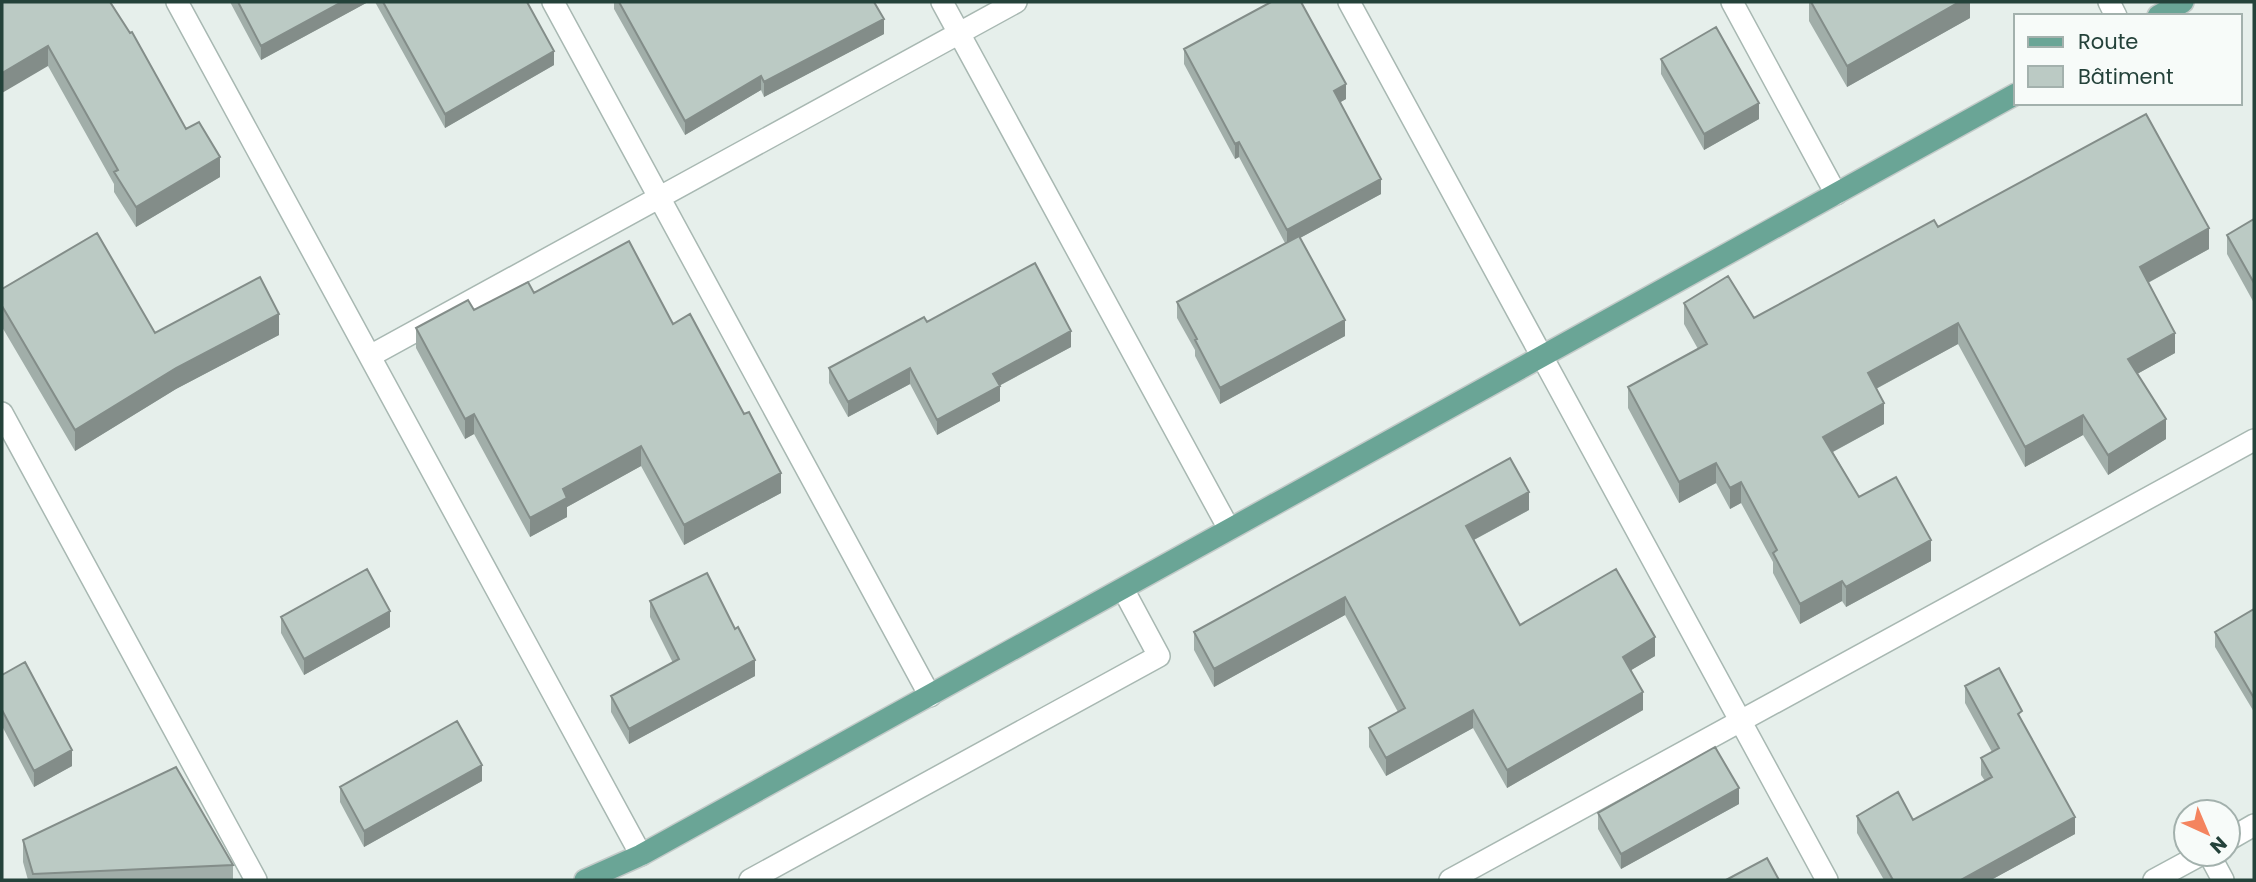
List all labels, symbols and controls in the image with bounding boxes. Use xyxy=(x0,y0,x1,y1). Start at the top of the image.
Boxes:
legend xyxy=(2014,14,2242,105)
text: Route xyxy=(2078,27,2138,56)
text: Bâtiment xyxy=(2078,62,2174,91)
north arrow xyxy=(2172,798,2242,868)
text: N xyxy=(2204,830,2233,860)

